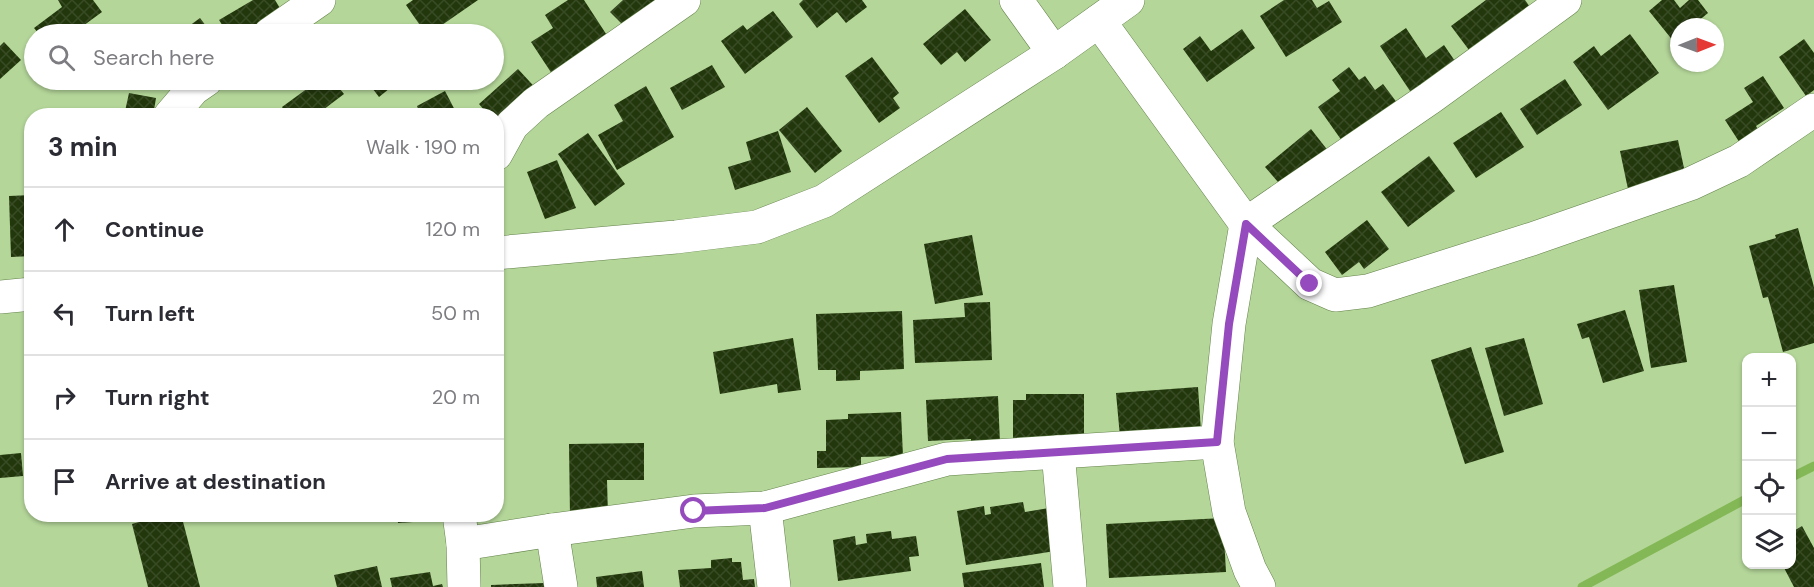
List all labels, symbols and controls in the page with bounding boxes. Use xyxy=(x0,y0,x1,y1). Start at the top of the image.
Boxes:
north arrow xyxy=(1670,18,1724,72)
search box xyxy=(24,24,504,90)
icon: search xyxy=(45,41,78,74)
text: Search here xyxy=(93,43,214,72)
text: 3 min xyxy=(48,130,117,164)
text: Walk · 190 m xyxy=(366,134,480,160)
icon: ahead xyxy=(48,213,81,246)
text: Continue xyxy=(105,215,204,244)
text: 120 m xyxy=(426,216,480,242)
route end xyxy=(1296,270,1322,296)
icon: left xyxy=(48,297,81,330)
text: Turn left xyxy=(105,299,195,328)
text: 50 m xyxy=(431,300,480,326)
map controls xyxy=(1742,353,1796,569)
button: + xyxy=(1742,353,1796,407)
icon: right xyxy=(48,381,81,414)
text: Turn right xyxy=(105,383,210,412)
text: 20 m xyxy=(432,384,480,410)
button: − xyxy=(1742,407,1796,461)
button: locate xyxy=(1742,461,1796,515)
icon: arrive xyxy=(48,465,81,498)
text: Arrive at destination xyxy=(105,467,326,496)
route start xyxy=(680,497,706,523)
button: layers xyxy=(1742,515,1796,569)

